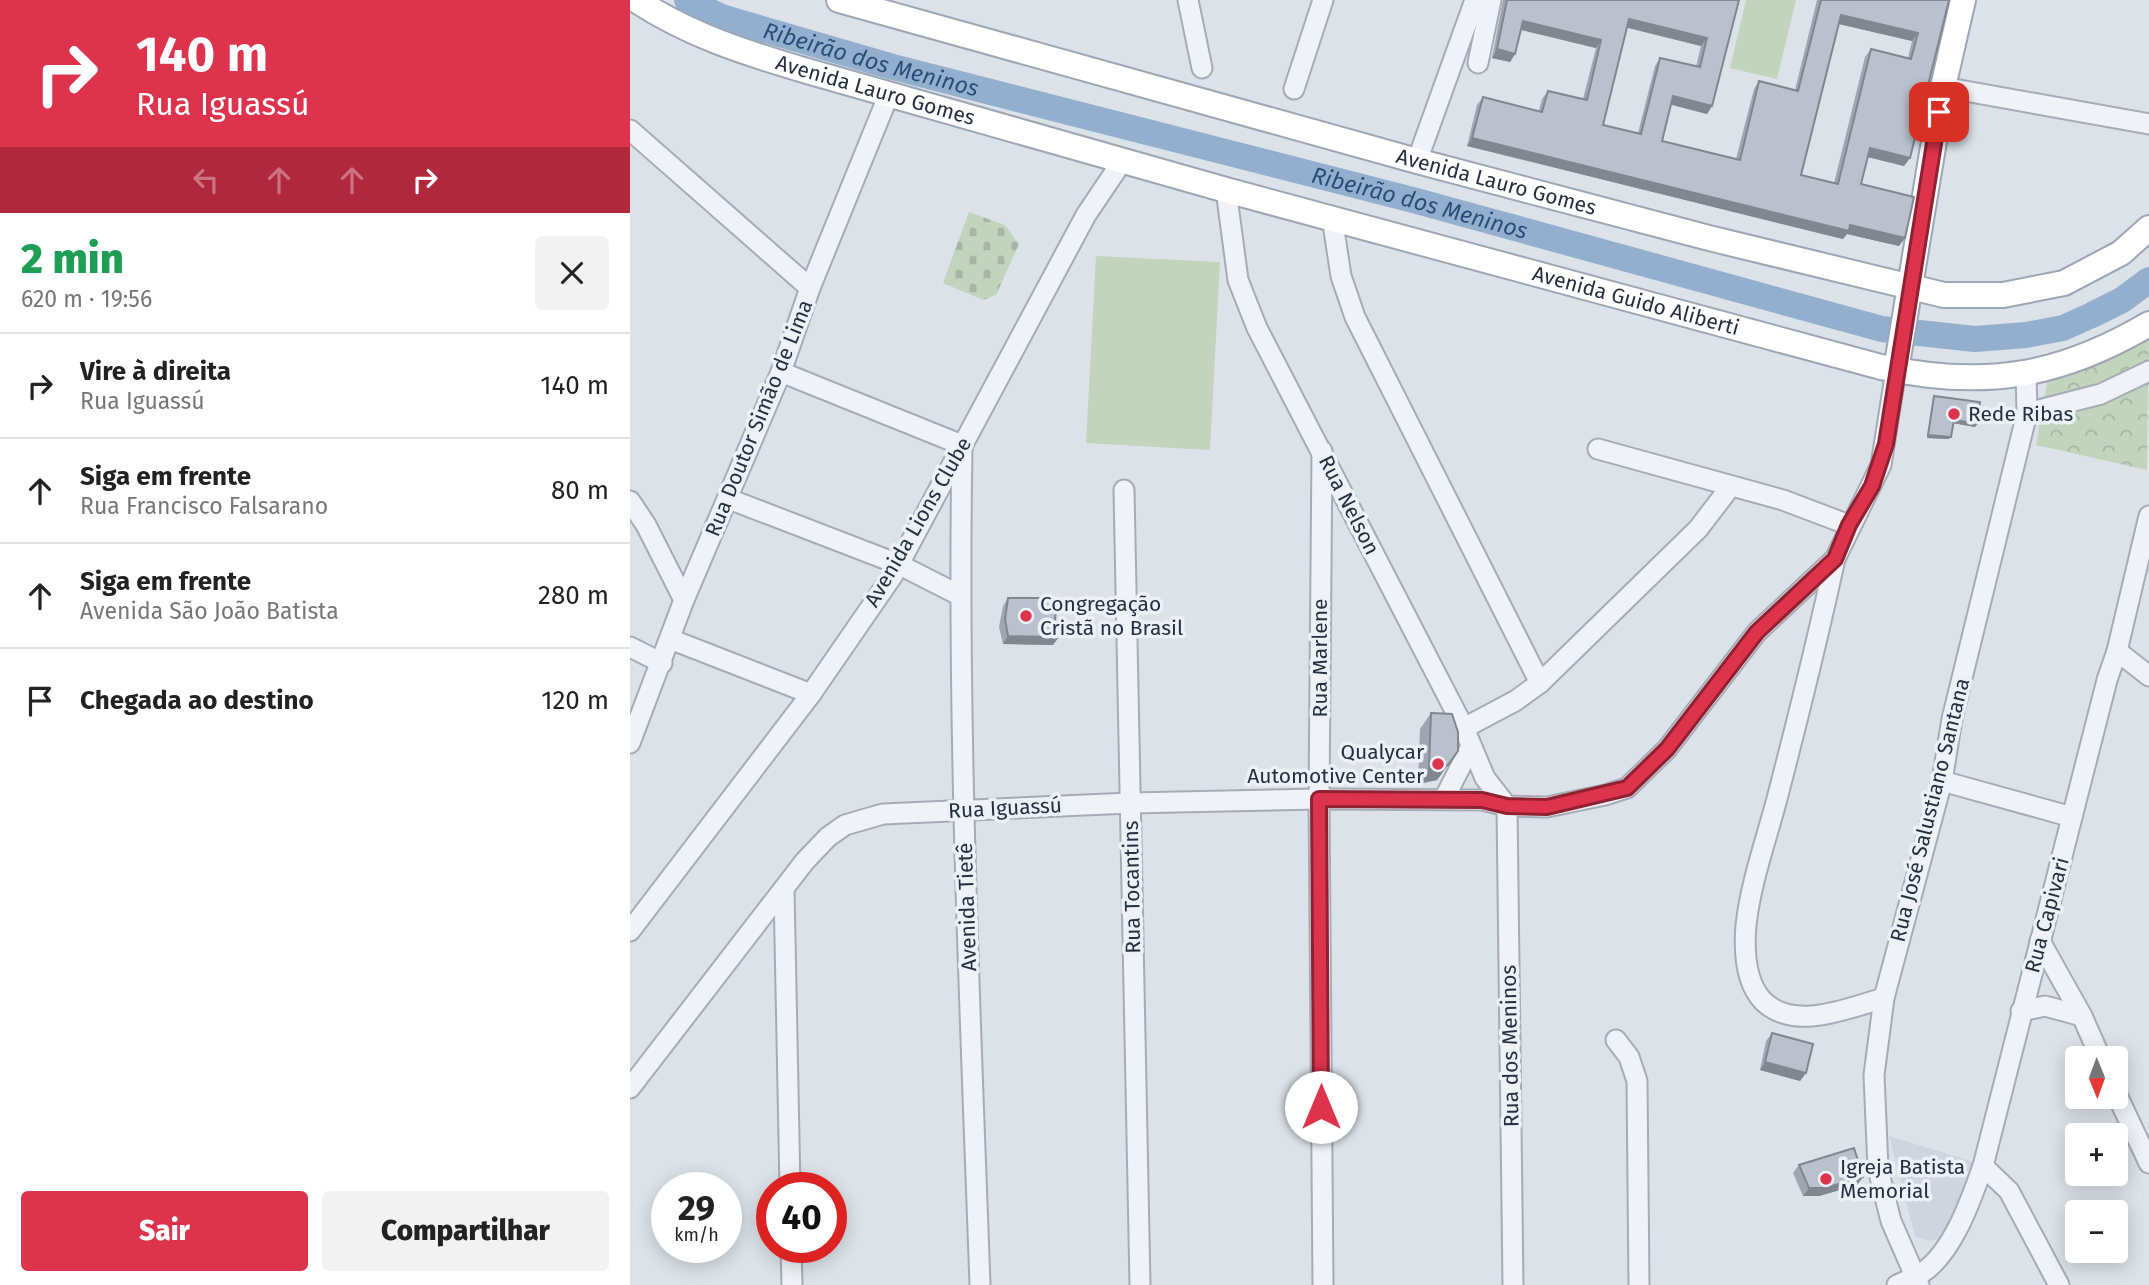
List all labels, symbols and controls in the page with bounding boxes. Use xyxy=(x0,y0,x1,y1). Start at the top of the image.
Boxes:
water label: Ribeirão dos Meninos xyxy=(760,16,982,102)
text: 140 m xyxy=(136,25,268,84)
icon: right xyxy=(21,28,112,119)
street label: Avenida Lauro Gomes xyxy=(773,49,978,131)
pin xyxy=(1909,82,1969,142)
text: Rua Iguassú xyxy=(136,85,310,123)
icon: arrive xyxy=(1920,93,1958,131)
street label: Avenida Lauro Gomes xyxy=(1393,143,1599,221)
icon: left xyxy=(187,161,225,199)
icon: ahead xyxy=(260,161,298,199)
icon: ahead xyxy=(333,161,371,199)
icon: right xyxy=(406,161,444,199)
water label: Ribeirão dos Meninos xyxy=(1309,161,1531,245)
text: 2 min xyxy=(21,234,124,284)
button: close xyxy=(535,236,609,310)
street label: Avenida Guido Aliberti xyxy=(1530,260,1742,341)
text: 620 m · 19:56 xyxy=(21,285,152,313)
street label: Rua Doutor Simão de Lima xyxy=(700,296,818,540)
text: Vire à direita xyxy=(80,356,231,387)
icon: right xyxy=(21,367,59,405)
text: 140 m xyxy=(540,370,609,401)
text: Rua Iguassú xyxy=(80,387,205,415)
place label: Rede Ribas xyxy=(1968,401,2074,427)
marker: Rede Ribas xyxy=(1946,406,1962,422)
street label: Avenida Lions Clube xyxy=(859,433,977,611)
street label: Rua Nelson xyxy=(1313,451,1385,559)
text: Siga em frente xyxy=(80,461,251,492)
icon: ahead xyxy=(21,472,59,510)
text: 80 m xyxy=(551,475,609,506)
text: Rua Francisco Falsarano xyxy=(80,492,328,520)
text: Siga em frente xyxy=(80,566,251,597)
icon: ahead xyxy=(21,577,59,615)
text: 280 m xyxy=(538,580,609,611)
place label: Congregação Cristã no Brasil xyxy=(1040,591,1183,641)
text: Avenida São João Batista xyxy=(80,597,339,625)
street label: Rua Marlene xyxy=(1307,598,1333,718)
marker: Congregação Cristã no Brasil xyxy=(1018,608,1034,624)
street label: Rua José Salustiano Santana xyxy=(1885,675,1975,945)
icon: arrive xyxy=(21,682,59,720)
text: Chegada ao destino xyxy=(80,685,314,716)
text: 120 m xyxy=(541,685,609,716)
place label: Qualycar Automotive Center xyxy=(1247,739,1424,789)
marker: Qualycar Automotive Center xyxy=(1430,756,1446,772)
street label: Rua Iguassú xyxy=(947,792,1063,824)
street label: Rua Tocantins xyxy=(1118,820,1146,954)
street label: Avenida Tietê xyxy=(952,842,982,972)
street label: Rua Capivari xyxy=(2019,854,2075,976)
street label: Rua dos Meninos xyxy=(1496,964,1524,1127)
north arrow xyxy=(2065,1046,2128,1110)
map controls xyxy=(2065,1046,2128,1263)
position arrow xyxy=(1284,1070,1358,1144)
button: + xyxy=(2065,1123,2128,1186)
place label: Igreja Batista Memorial xyxy=(1840,1154,1965,1204)
marker: Igreja Batista Memorial xyxy=(1818,1171,1834,1187)
speed limit sign: 40 xyxy=(756,1172,847,1263)
text: 29 xyxy=(678,1187,715,1229)
button: Sair xyxy=(21,1191,308,1271)
button: Compartilhar xyxy=(322,1191,609,1271)
button: − xyxy=(2065,1200,2128,1263)
text: km/h xyxy=(674,1224,719,1246)

